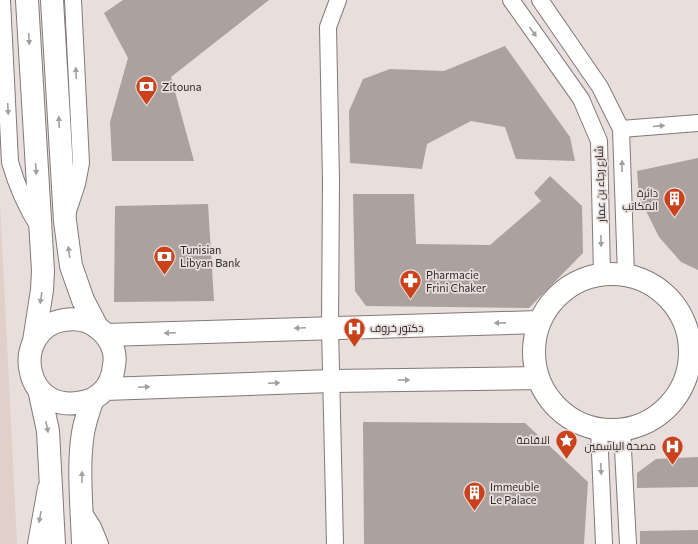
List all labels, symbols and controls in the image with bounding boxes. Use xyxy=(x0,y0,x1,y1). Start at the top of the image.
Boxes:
one-way arrow xyxy=(529,27,537,37)
one-way arrow xyxy=(25,33,32,45)
one-way arrow xyxy=(73,67,80,79)
bank icon: Zitouna xyxy=(134,74,160,107)
place label: Zitouna xyxy=(162,80,201,93)
one-way arrow xyxy=(4,103,11,115)
one-way arrow xyxy=(56,115,62,128)
one-way arrow xyxy=(653,122,665,129)
street label: شارع رجاء بن عمار xyxy=(592,145,609,224)
one-way arrow xyxy=(619,159,625,172)
one-way arrow xyxy=(33,163,40,175)
place label: دائرة المكاتب xyxy=(622,186,658,212)
building icon: دائرة المكاتب xyxy=(661,186,687,219)
one-way arrow xyxy=(598,235,605,247)
bank icon: Tunisian Libyan Bank xyxy=(151,243,177,276)
place label: Tunisian Libyan Bank xyxy=(180,243,240,269)
one-way arrow xyxy=(66,246,72,258)
pharmacy icon: Pharmacie Frini Chaker xyxy=(398,268,424,301)
place label: Pharmacie Frini Chaker xyxy=(426,268,487,294)
one-way arrow xyxy=(38,292,44,304)
hospital icon: دكتور خروف xyxy=(341,315,367,348)
one-way arrow xyxy=(493,320,506,326)
place label: دكتور خروف xyxy=(370,321,424,335)
one-way arrow xyxy=(294,325,306,332)
one-way arrow xyxy=(163,330,176,336)
one-way arrow xyxy=(398,376,410,383)
one-way arrow xyxy=(268,379,280,386)
one-way arrow xyxy=(138,384,151,390)
one-way arrow xyxy=(44,421,50,433)
place icon: الاقامة xyxy=(553,427,579,460)
place label: الاقامة xyxy=(517,433,550,446)
hospital icon: مصحة الياسمين xyxy=(659,433,685,466)
place label: مصحة الياسمين xyxy=(585,439,656,453)
one-way arrow xyxy=(598,463,604,476)
one-way arrow xyxy=(78,471,85,483)
building icon: Immeuble Le Palace xyxy=(462,480,488,513)
place label: Immeuble Le Palace xyxy=(490,480,540,506)
one-way arrow xyxy=(36,511,42,523)

